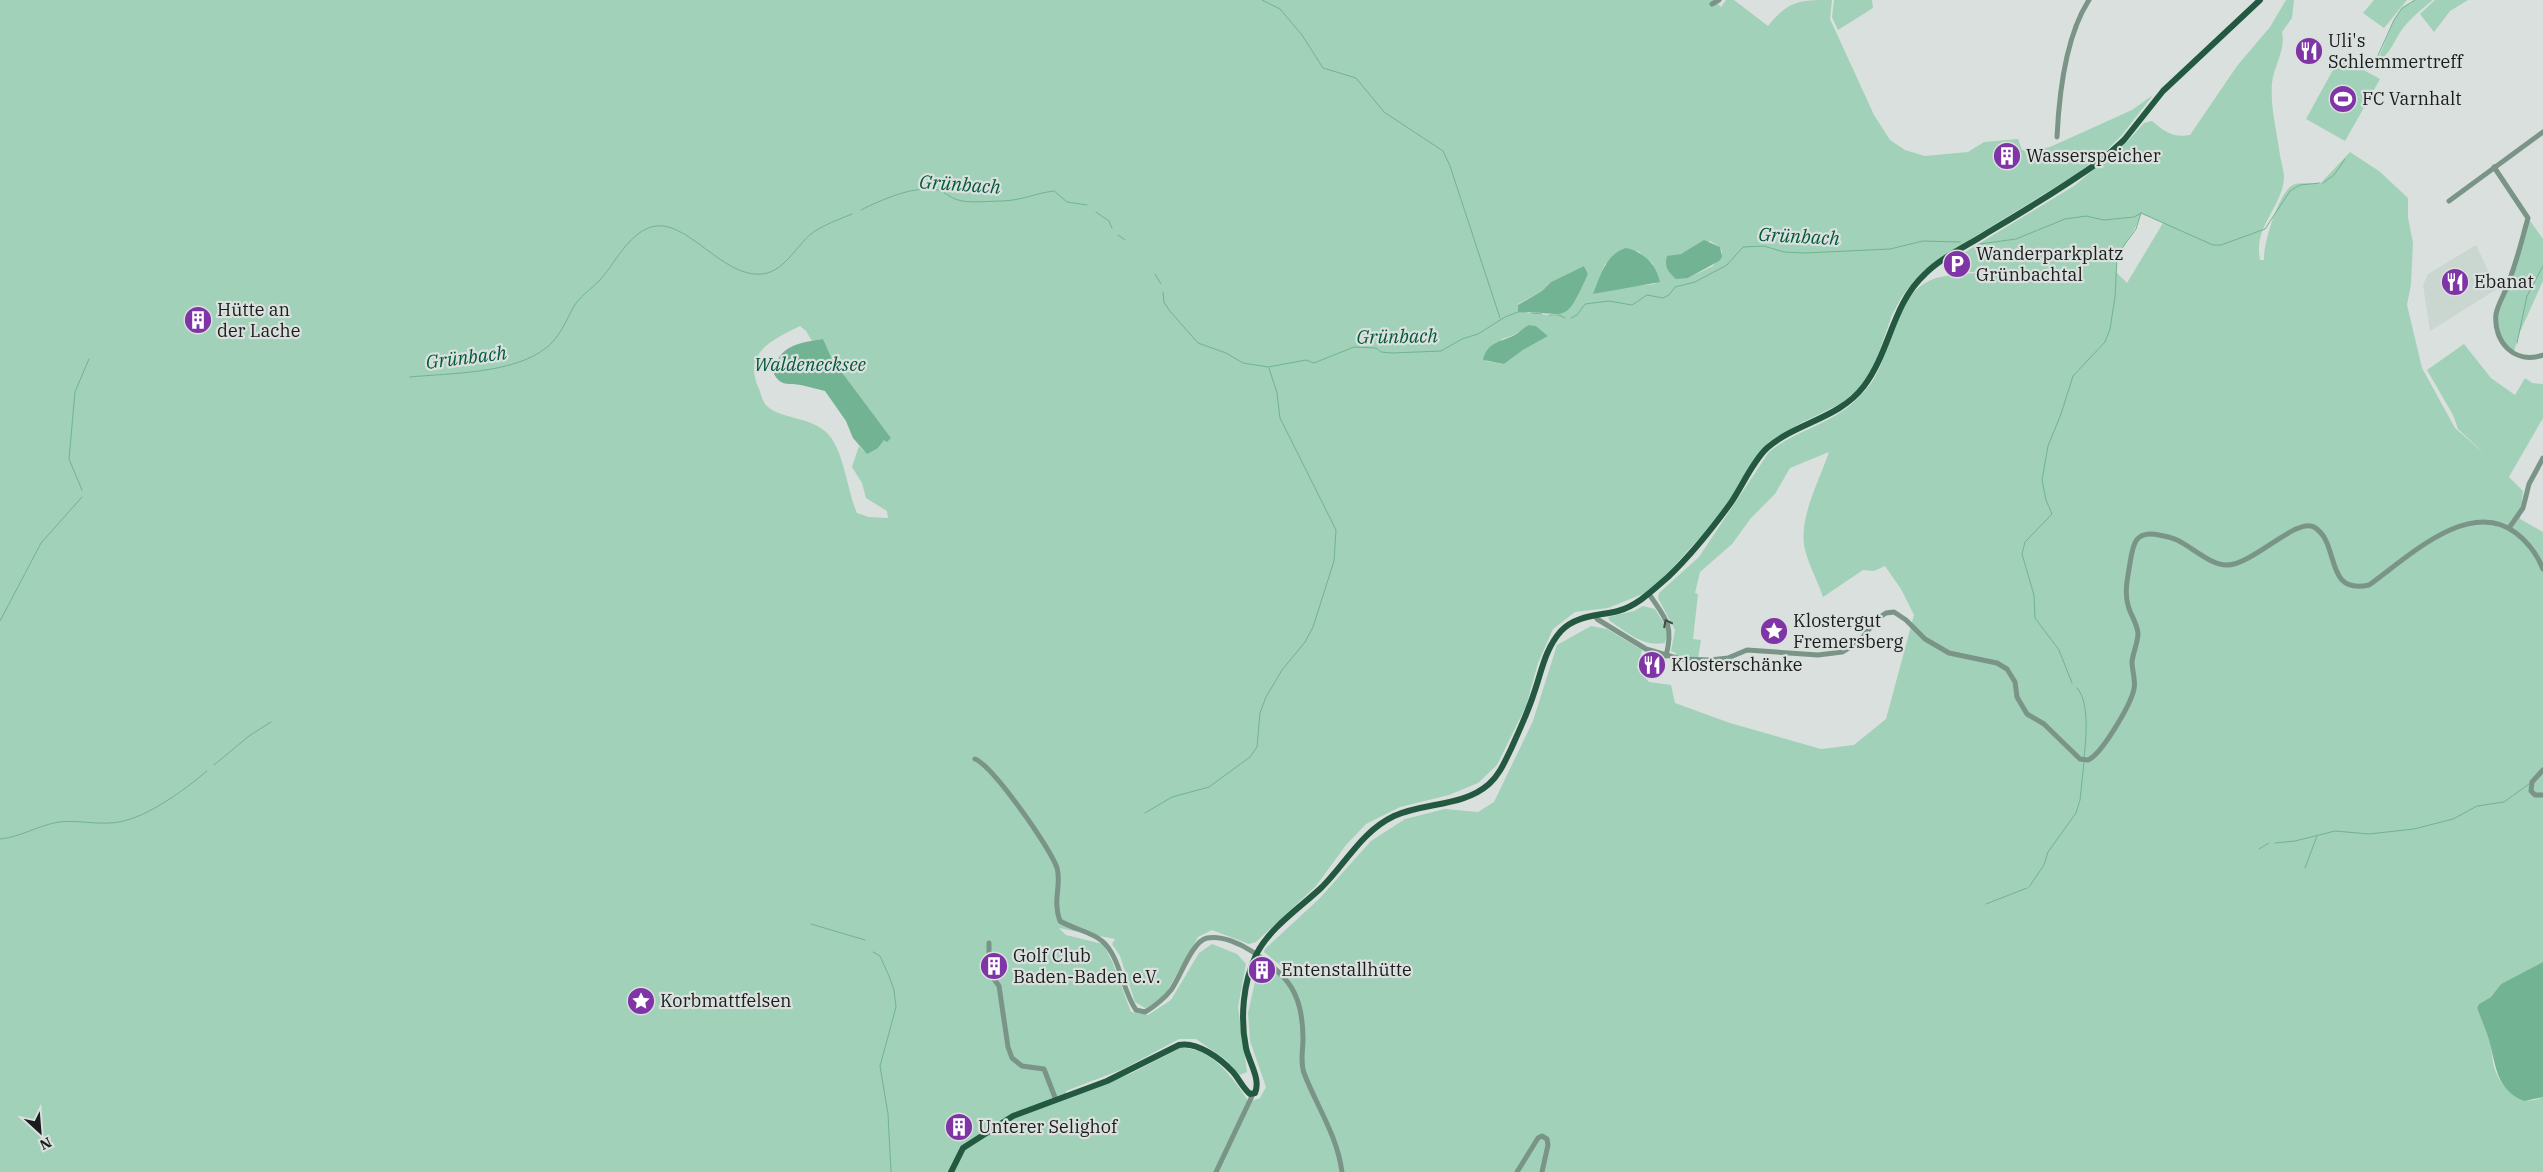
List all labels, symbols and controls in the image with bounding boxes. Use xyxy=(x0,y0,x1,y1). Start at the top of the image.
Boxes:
place label: Uli's Schlemmertreff xyxy=(2328,29,2464,73)
restaurant icon: Uli's Schlemmertreff xyxy=(2294,36,2324,66)
sports icon: FC Varnhalt xyxy=(2328,84,2358,114)
place label: FC Varnhalt xyxy=(2362,87,2462,110)
building icon: Wasserspeicher xyxy=(1992,141,2022,171)
place label: Wasserspeicher xyxy=(2026,144,2161,167)
water label: Grünbach xyxy=(919,169,1002,199)
water label: Grünbach xyxy=(1758,222,1841,250)
place label: Wanderparkplatz Grünbachtal xyxy=(1976,242,2123,286)
parking icon: Wanderparkplatz Grünbachtal xyxy=(1942,249,1972,279)
restaurant icon: Ebanat xyxy=(2440,267,2470,297)
place label: Ebanat xyxy=(2474,270,2534,293)
place label: Hütte an der Lache xyxy=(217,298,300,342)
building icon: Hütte an der Lache xyxy=(183,305,213,335)
water label: Grünbach xyxy=(1356,323,1438,349)
water label: Grünbach xyxy=(424,340,508,374)
water label: Waldenecksee xyxy=(754,352,867,376)
place label: Klostergut Fremersberg xyxy=(1793,609,1904,653)
place icon: Klostergut Fremersberg xyxy=(1759,616,1789,646)
one-way arrow xyxy=(1662,619,1673,628)
restaurant icon: Klosterschänke xyxy=(1637,650,1667,680)
place label: Klosterschänke xyxy=(1671,653,1802,676)
place label: Golf Club Baden-Baden e.V. xyxy=(1013,944,1161,988)
building icon: Golf Club Baden-Baden e.V. xyxy=(979,951,1009,981)
building icon: Entenstallhütte xyxy=(1247,955,1277,985)
place label: Entenstallhütte xyxy=(1281,958,1412,981)
place icon: Korbmattfelsen xyxy=(626,986,656,1016)
place label: Korbmattfelsen xyxy=(660,989,792,1012)
north arrow xyxy=(15,1107,65,1157)
building icon: Unterer Selighof xyxy=(944,1112,974,1142)
place label: Unterer Selighof xyxy=(978,1115,1119,1138)
text: N xyxy=(37,1133,55,1154)

